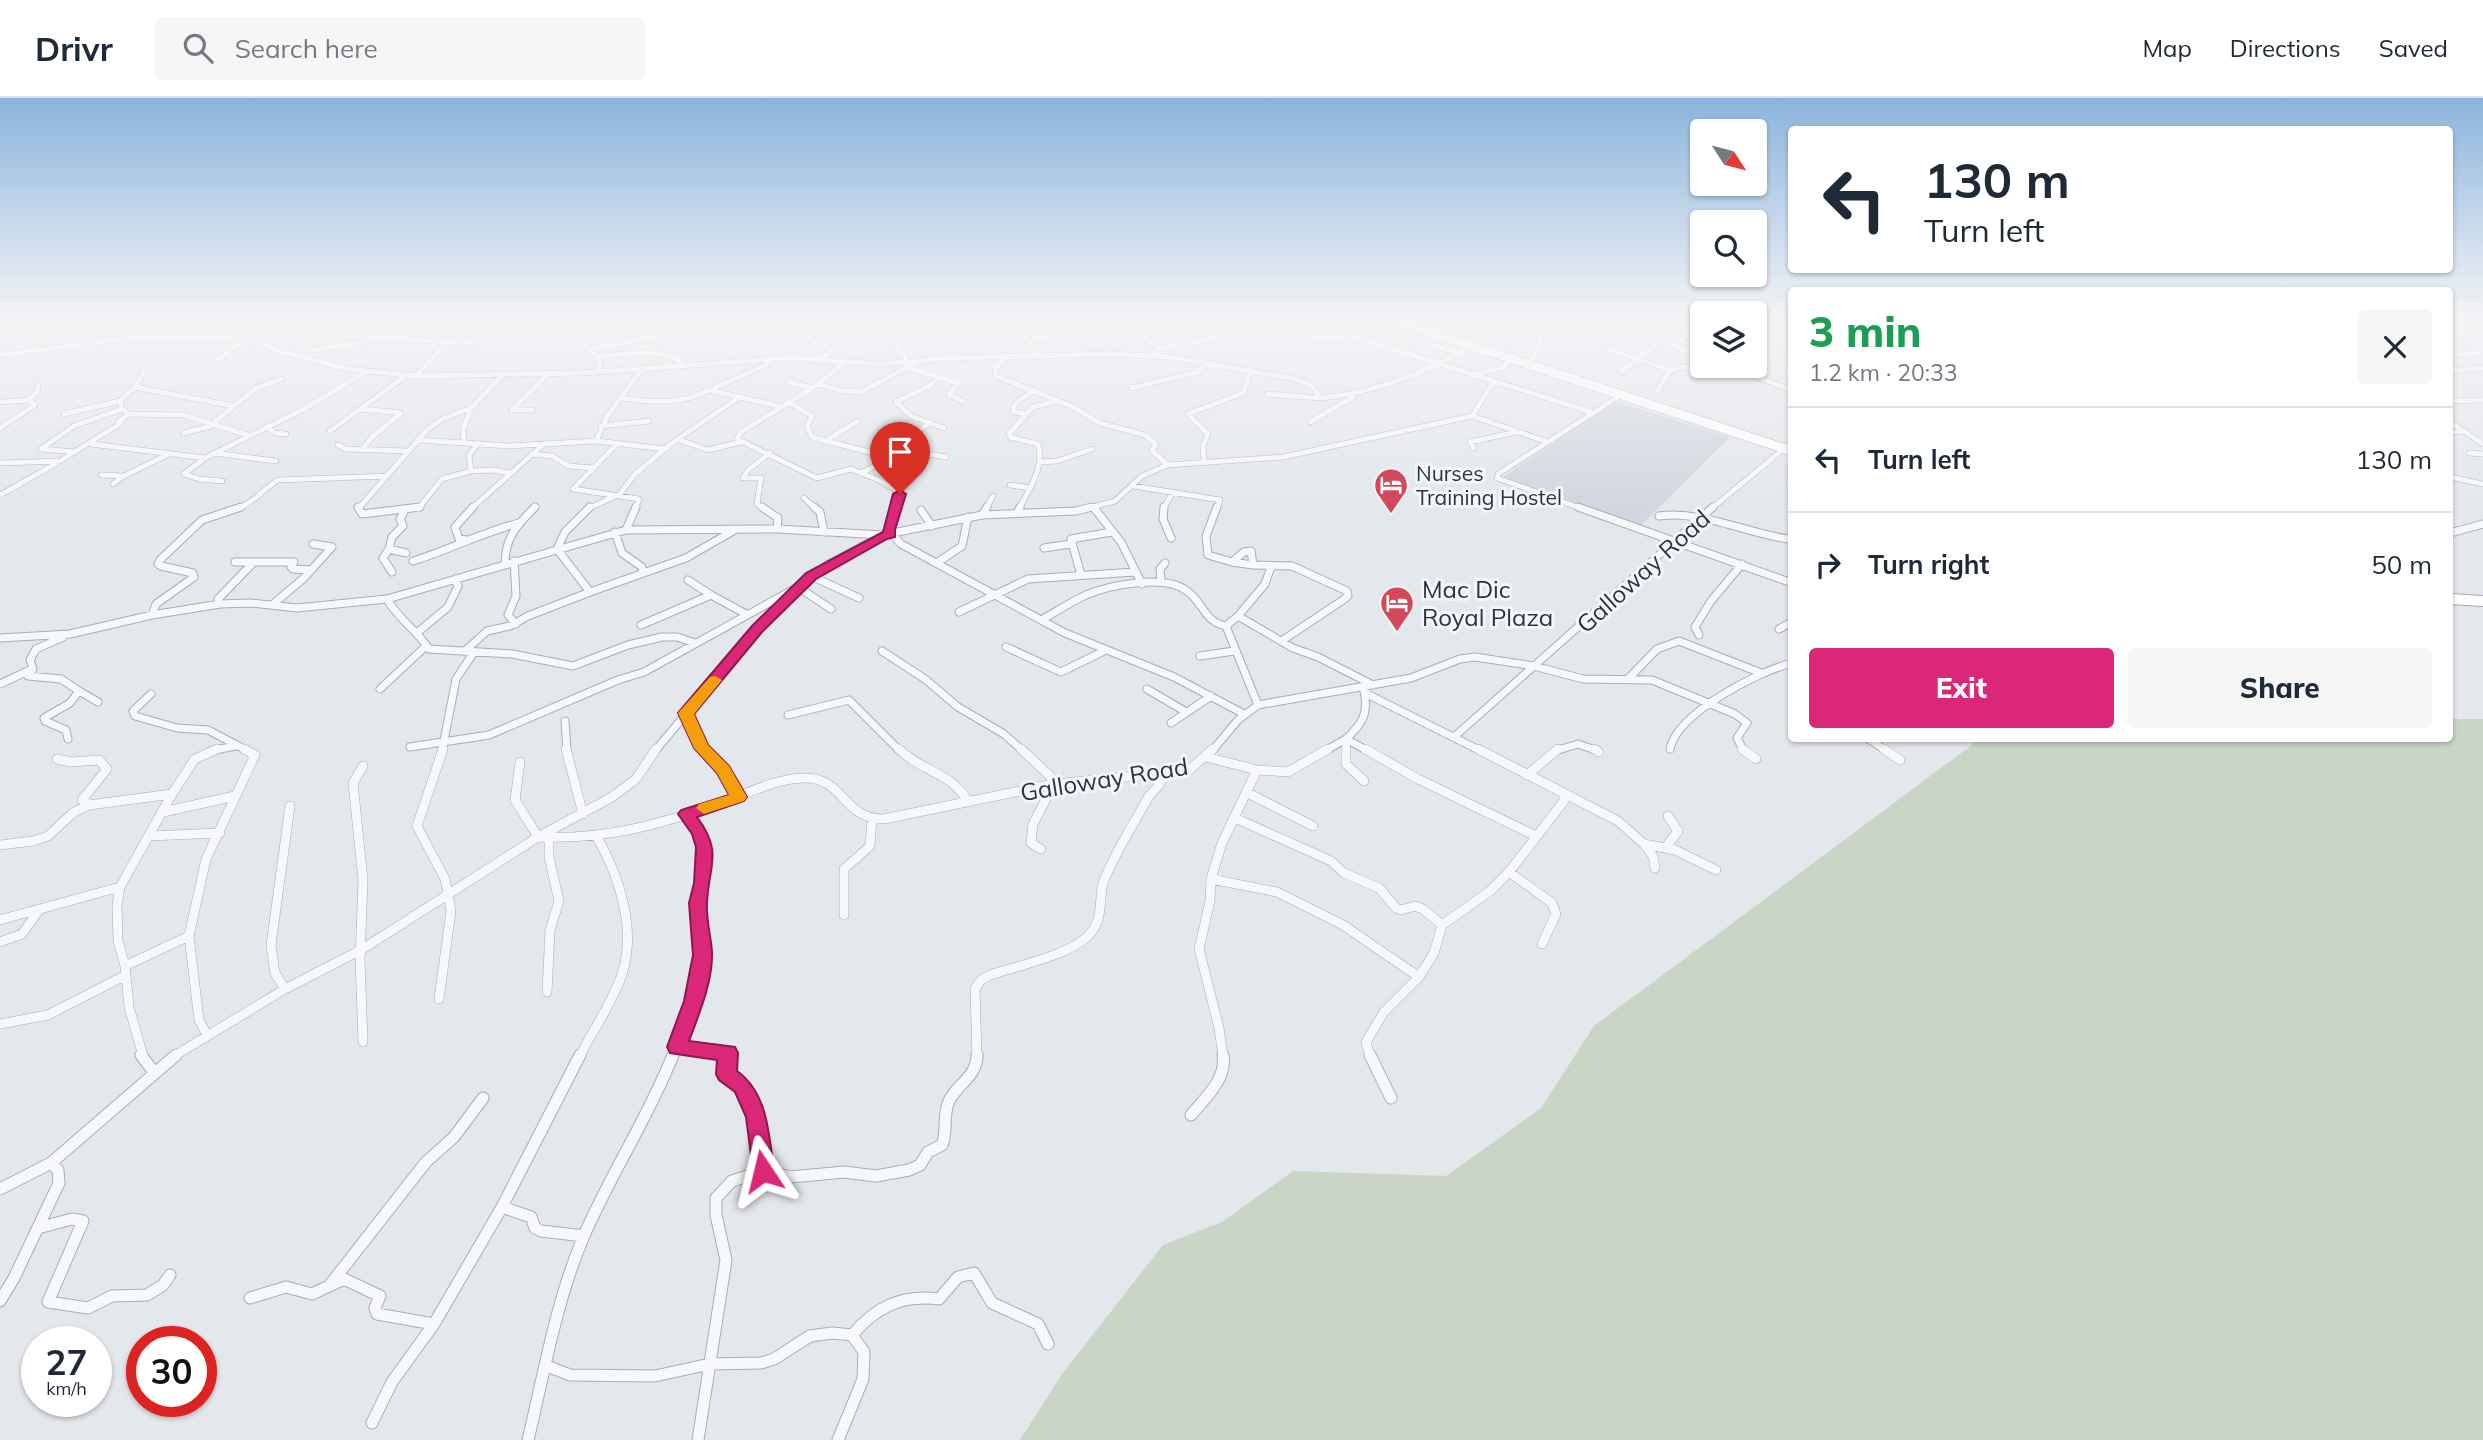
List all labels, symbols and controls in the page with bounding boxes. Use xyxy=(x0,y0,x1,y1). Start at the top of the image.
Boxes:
search box xyxy=(155,17,645,80)
text: Drivr xyxy=(35,28,113,69)
icon: search xyxy=(179,29,217,67)
text: Search here xyxy=(235,32,378,65)
text: Map xyxy=(2142,33,2192,63)
text: Directions xyxy=(2230,33,2341,63)
text: Saved xyxy=(2379,33,2448,63)
north arrow xyxy=(1690,119,1768,196)
map controls xyxy=(1690,119,1767,378)
text: 130 m xyxy=(1924,149,2070,210)
icon: left xyxy=(1809,154,1900,245)
button: search xyxy=(1690,210,1767,287)
text: Turn left xyxy=(1924,210,2044,250)
button: layers xyxy=(1690,301,1767,378)
text: 3 min xyxy=(1809,305,1922,358)
button: close xyxy=(2358,310,2432,384)
text: 1.2 km · 20:33 xyxy=(1809,358,1958,387)
pin xyxy=(870,422,930,494)
icon: arrive xyxy=(881,433,919,471)
icon: left xyxy=(1809,441,1847,479)
text: Turn left xyxy=(1868,443,1970,476)
text: 130 m xyxy=(2356,443,2432,476)
place label: Nurses Training Hostel xyxy=(1416,460,1562,510)
hotel icon: Nurses Training Hostel xyxy=(1372,466,1410,515)
street label: Galloway Road xyxy=(1570,503,1716,639)
icon: right xyxy=(1809,546,1847,584)
text: Turn right xyxy=(1868,548,1989,581)
text: 50 m xyxy=(2371,548,2432,581)
place label: Mac Dic Royal Plaza xyxy=(1422,574,1553,632)
hotel icon: Mac Dic Royal Plaza xyxy=(1378,584,1416,633)
button: Exit xyxy=(1809,648,2114,728)
button: Share xyxy=(2128,648,2432,728)
street label: Galloway Road xyxy=(1018,751,1190,807)
position arrow xyxy=(726,1134,800,1208)
speed limit sign: 30 xyxy=(126,1326,217,1417)
text: 27 xyxy=(45,1340,88,1384)
text: km/h xyxy=(46,1377,87,1400)

